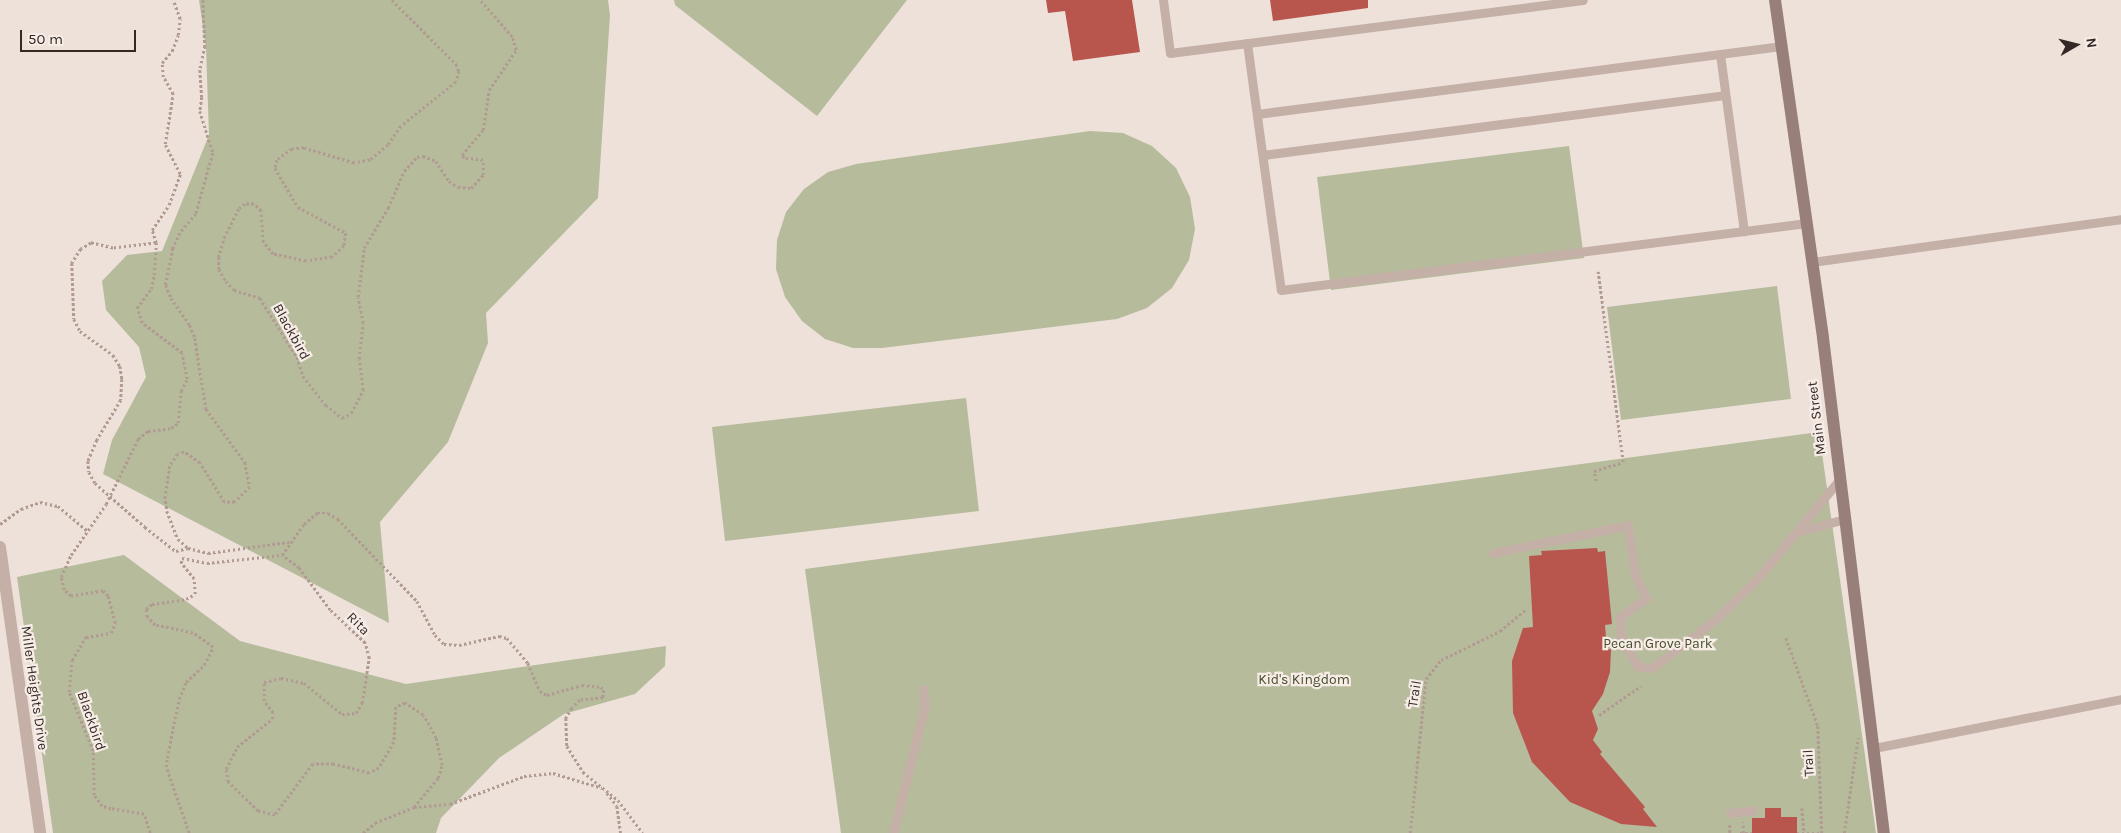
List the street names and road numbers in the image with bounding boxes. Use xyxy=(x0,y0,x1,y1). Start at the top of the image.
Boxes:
street label: Blackbird xyxy=(269,301,313,363)
street label: Main Street xyxy=(1804,380,1830,456)
street label: Rita xyxy=(343,609,373,639)
street label: Miller Heights Drive xyxy=(17,625,51,751)
street label: Trail xyxy=(1405,679,1425,709)
street label: Blackbird xyxy=(73,689,109,753)
street label: Trail xyxy=(1800,749,1818,777)

